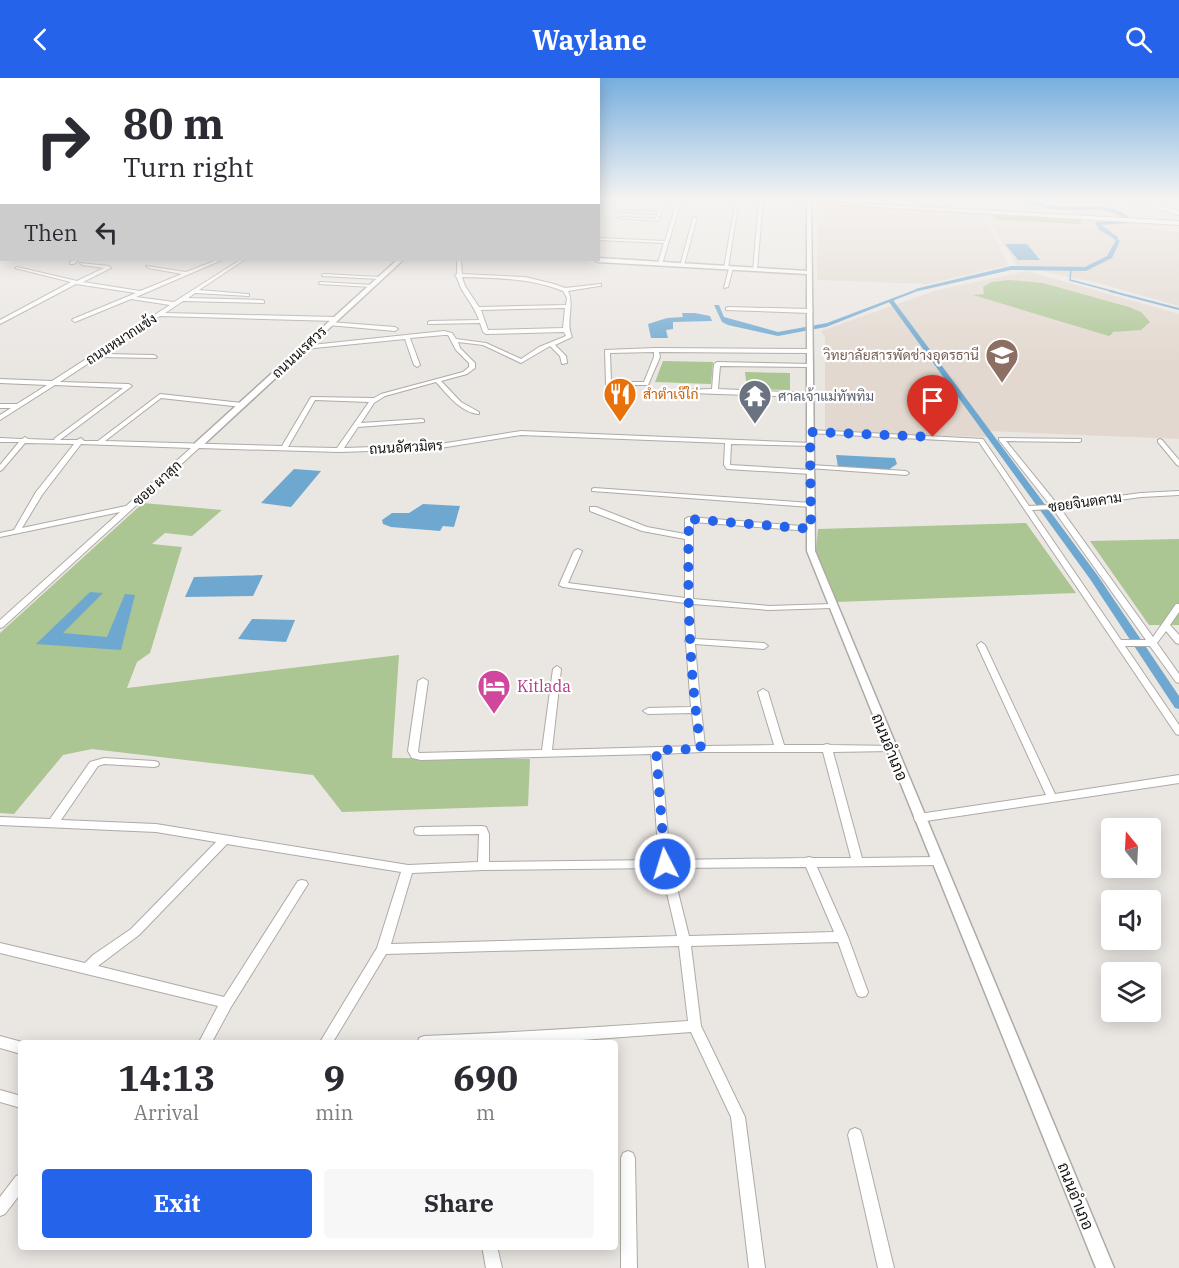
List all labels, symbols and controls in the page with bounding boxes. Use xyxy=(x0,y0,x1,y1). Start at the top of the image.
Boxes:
text: Waylane xyxy=(532,22,647,57)
icon: back xyxy=(24,23,57,56)
icon: search xyxy=(1122,23,1155,56)
text: 80 m xyxy=(123,96,224,151)
icon: right xyxy=(24,102,102,180)
text: Turn right xyxy=(123,149,254,184)
icon: left xyxy=(90,216,123,249)
text: Then xyxy=(24,218,78,247)
street label: ถนนหมากแข้ง xyxy=(82,309,160,369)
street label: ถนนนเรศวร xyxy=(268,322,330,382)
school or university icon: วิทยาลัยสารพัดช่างอุดรธานี xyxy=(984,337,1020,384)
place label: วิทยาลัยสารพัดช่างอุดรธานี xyxy=(822,346,979,365)
pin xyxy=(907,375,958,437)
restaurant icon: สำตำเจ๊ใก่ xyxy=(602,376,638,423)
temple icon: ศาลเจ้าแม่ทัพทิม xyxy=(737,378,773,425)
icon: arrive xyxy=(916,384,949,417)
place label: สำตำเจ๊ใก่ xyxy=(643,385,699,403)
place label: ศาลเจ้าแม่ทัพทิม xyxy=(778,387,874,405)
street label: ถนนอัศวมิตร xyxy=(369,436,443,458)
street label: ซอย ผาสุก xyxy=(129,456,186,510)
street label: ซอยจินตคาม xyxy=(1047,488,1123,516)
hotel icon: Kitlada xyxy=(476,668,512,715)
place label: Kitlada xyxy=(517,676,571,696)
street label: ถนนอำเภอ xyxy=(867,710,913,784)
north arrow xyxy=(1101,818,1161,878)
map controls xyxy=(1101,818,1161,1022)
position arrow xyxy=(633,832,697,896)
button: sound xyxy=(1101,890,1161,950)
button: layers xyxy=(1101,962,1161,1022)
text: 14:13 xyxy=(118,1054,215,1101)
text: 9 xyxy=(323,1054,345,1101)
text: 690 xyxy=(453,1054,518,1101)
text: Arrival xyxy=(134,1099,199,1126)
text: min xyxy=(315,1099,353,1126)
text: m xyxy=(476,1099,495,1126)
street label: ถนนอำเภอ xyxy=(1053,1159,1099,1233)
button: Exit xyxy=(42,1169,312,1238)
button: Share xyxy=(324,1169,594,1238)

